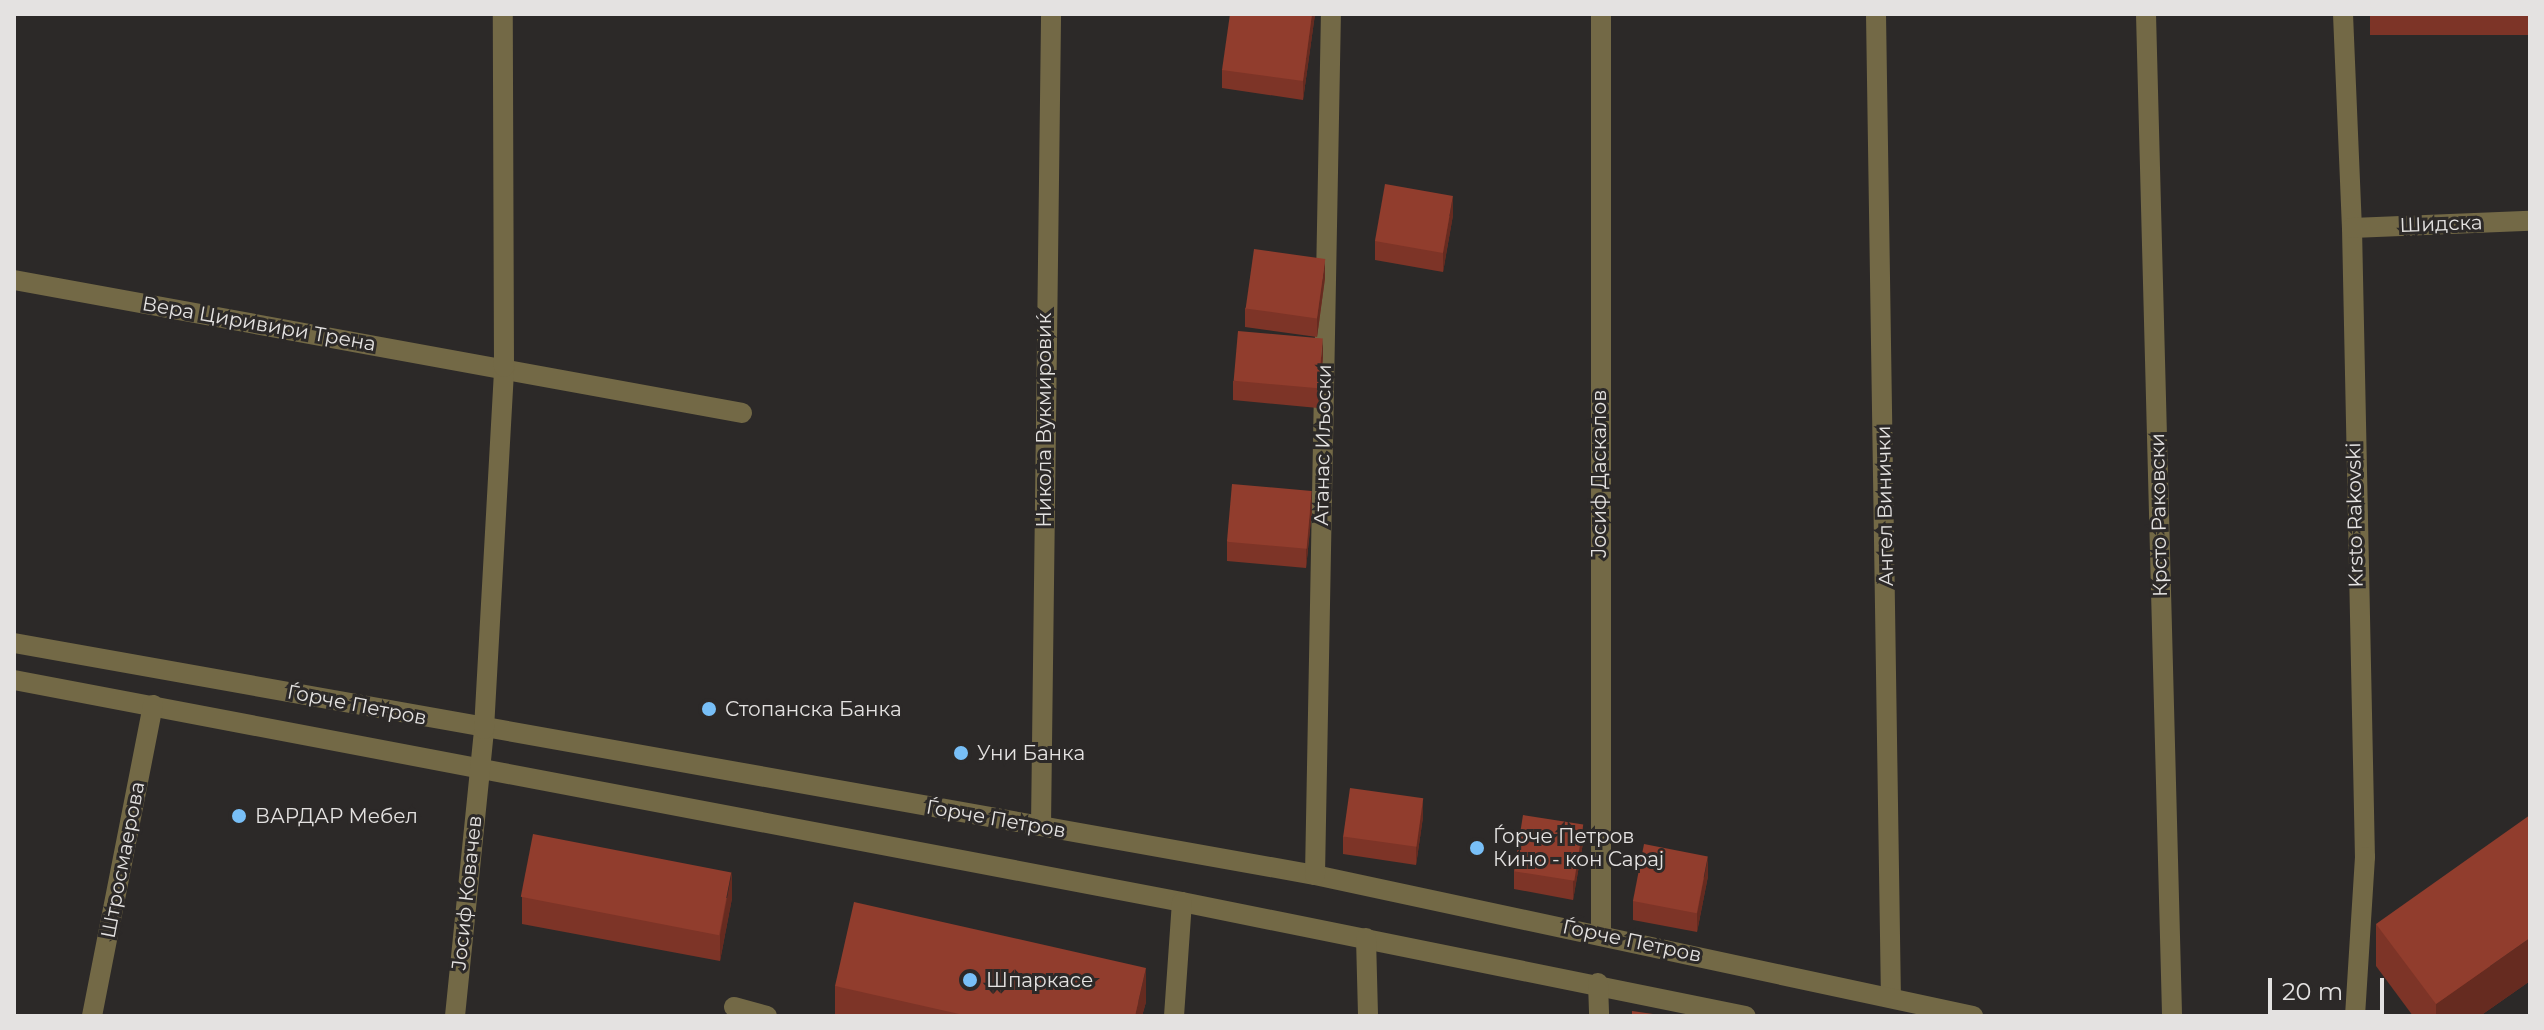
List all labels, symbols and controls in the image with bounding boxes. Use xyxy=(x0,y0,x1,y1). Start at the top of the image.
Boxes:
street label: Шидска xyxy=(2399,211,2483,237)
street label: Вера Циривири Трена xyxy=(140,292,378,356)
street label: Никола Вукмировиќ xyxy=(1032,313,1056,527)
street label: Aтанас Иљоски xyxy=(1310,364,1336,526)
street label: Јосиф Даскалов xyxy=(1587,390,1611,558)
street label: Ангел Винички xyxy=(1872,425,1898,587)
street label: Крсто Раковски xyxy=(2146,433,2172,597)
street label: Krsto Rakovski xyxy=(2342,442,2368,588)
street label: Ѓорче Петров xyxy=(285,680,429,730)
place label: Стопанска Банка xyxy=(725,697,902,721)
marker: Стопанска Банка xyxy=(700,700,718,718)
place label: Уни Банка xyxy=(977,741,1085,765)
marker: Уни Банка xyxy=(952,744,970,762)
street label: Штросмаерова xyxy=(96,780,150,940)
street label: Ѓорче Петров xyxy=(924,795,1068,843)
place label: ВАРДАР Мебел xyxy=(255,804,418,828)
marker: ВАРДАР Мебел xyxy=(230,807,248,825)
street label: Јосиф Ковачев xyxy=(447,814,487,972)
place label: Ѓорче Петров Кино - кон Сарај xyxy=(1493,824,1664,871)
marker: Ѓорче Петров Кино - кон Сарај xyxy=(1468,839,1486,857)
street label: Ѓорче Петров xyxy=(1560,915,1704,967)
scale bar xyxy=(2272,962,2388,1012)
place label: Шпаркасе xyxy=(986,968,1093,992)
marker: Шпаркасе xyxy=(961,971,979,989)
text: 20 m xyxy=(2282,977,2343,1006)

